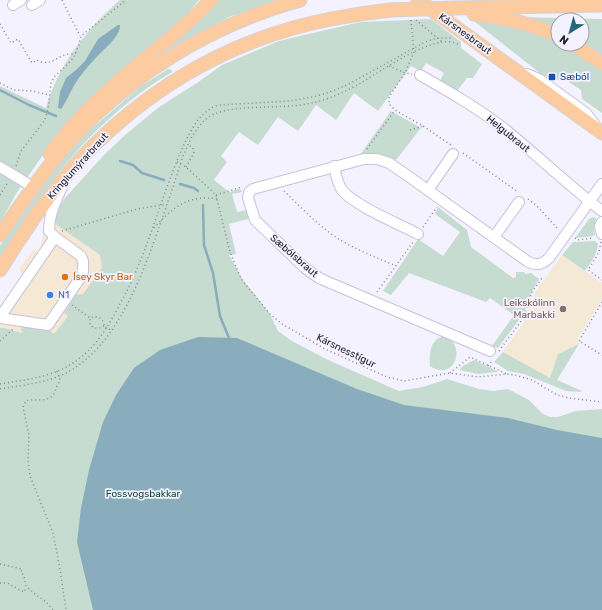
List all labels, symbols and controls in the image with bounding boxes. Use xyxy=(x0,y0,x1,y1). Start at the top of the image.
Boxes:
street label: Kársnesbraut xyxy=(436,11,494,57)
north arrow xyxy=(550,12,590,52)
text: N xyxy=(557,32,571,47)
place label: Sæból xyxy=(560,71,589,83)
marker: Sæból xyxy=(547,72,557,82)
street label: Helgubraut xyxy=(484,113,532,155)
street label: Kringlumýrarbraut xyxy=(45,130,111,202)
street label: Sæbólsbraut xyxy=(268,232,320,280)
place label: Ísey Skyr Bar xyxy=(73,271,133,283)
marker: Ísey Skyr Bar xyxy=(60,272,70,282)
place label: N1 xyxy=(58,289,69,301)
marker: N1 xyxy=(45,290,55,300)
place label: Leikskólinn Marbakki xyxy=(504,297,555,321)
marker: Leikskólinn Marbakki xyxy=(558,304,568,314)
street label: Kársnesstígur xyxy=(314,332,378,371)
park label: Fossvogsbakkar xyxy=(106,488,181,500)

